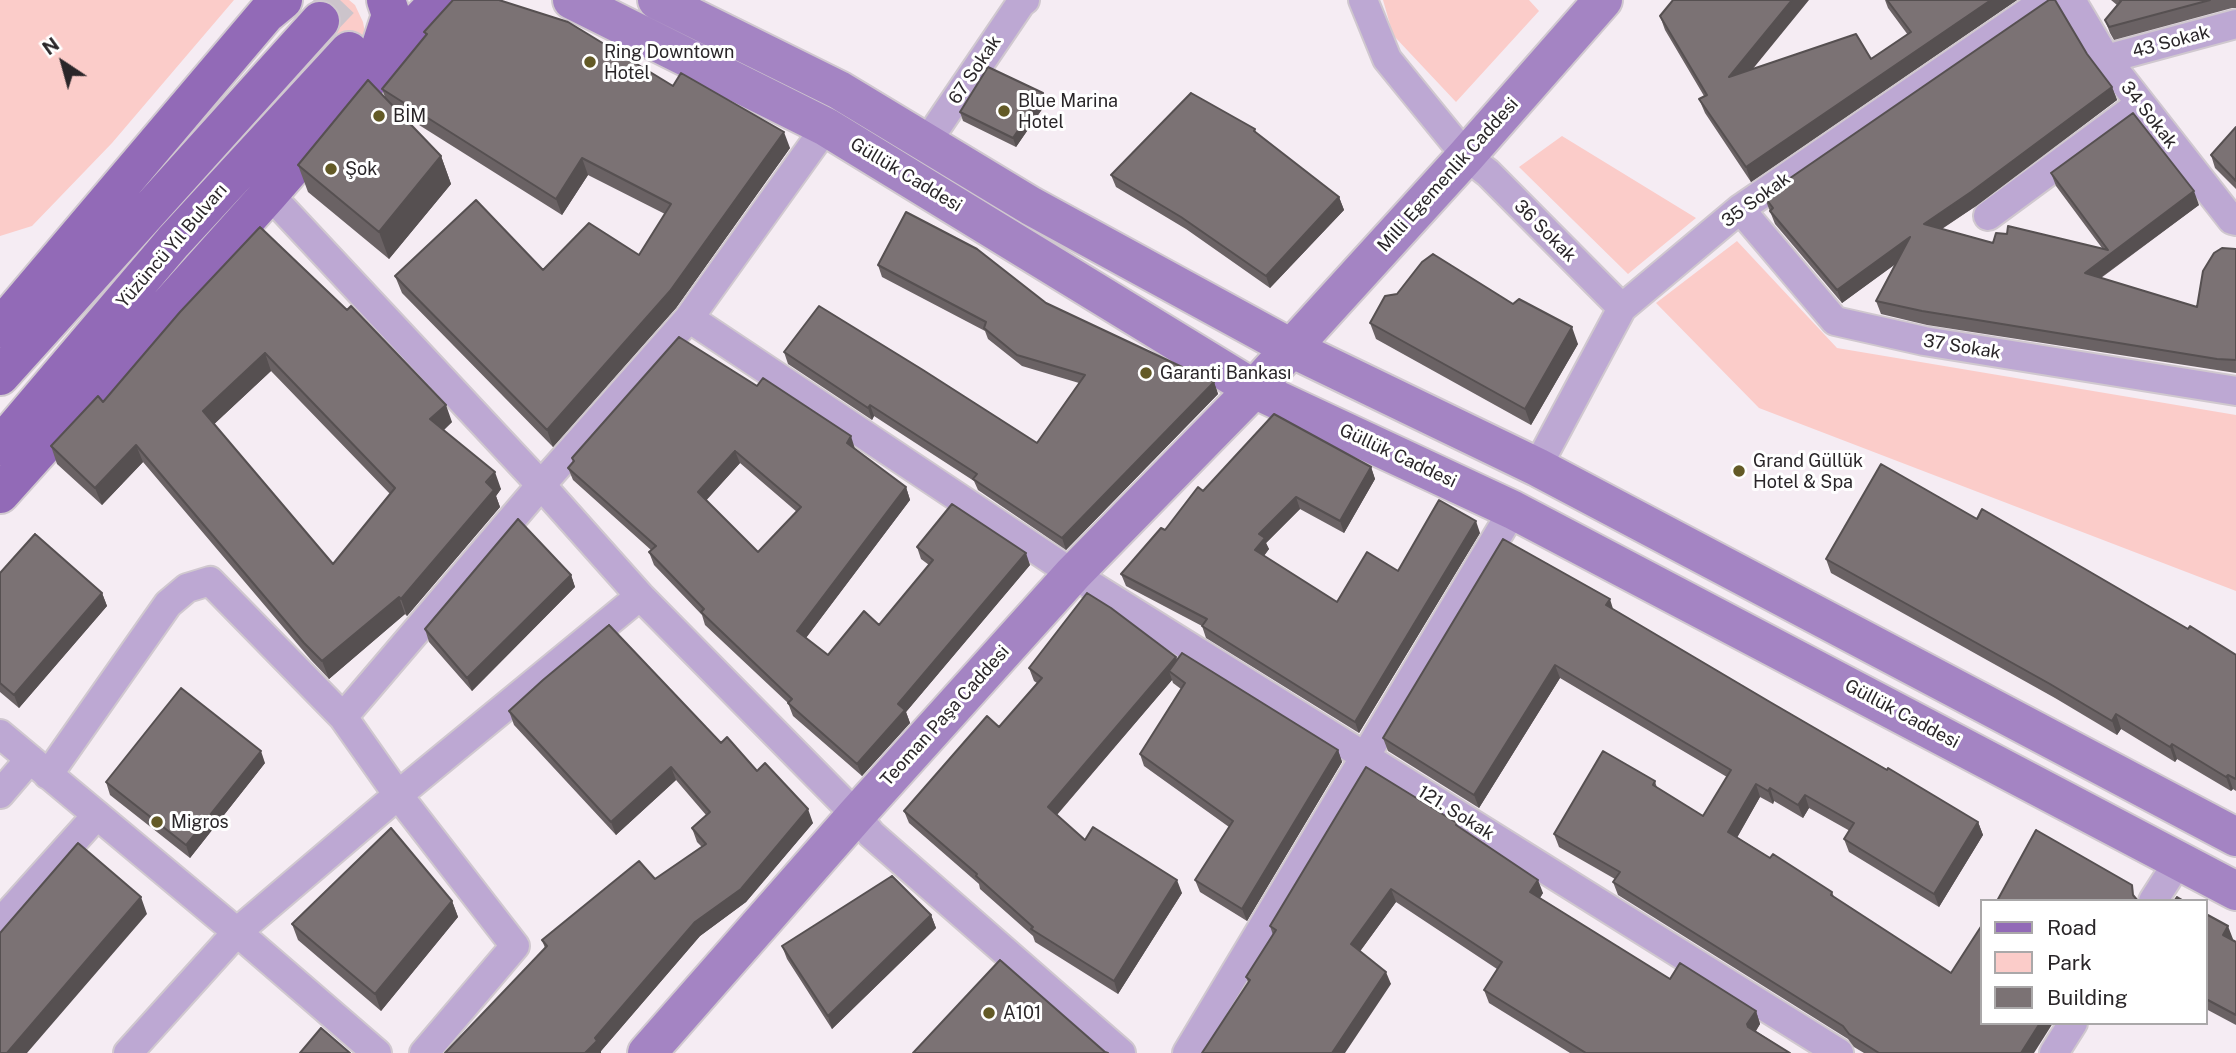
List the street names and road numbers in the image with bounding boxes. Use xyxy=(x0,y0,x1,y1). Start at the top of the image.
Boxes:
street label: 43 Sokak xyxy=(2130,21,2212,63)
street label: 67 Sokak xyxy=(944,32,1006,108)
street label: 34 Sokak xyxy=(2116,77,2182,153)
street label: Milli Egemenlik Caddesi xyxy=(1373,93,1523,257)
street label: Güllük Caddesi xyxy=(846,133,966,217)
street label: 35 Sokak xyxy=(1718,168,1794,232)
street label: Yüzüncü Yıl Bulvarı xyxy=(112,179,232,313)
street label: 36 Sokak xyxy=(1509,195,1581,267)
street label: 37 Sokak xyxy=(1922,330,2002,364)
street label: Güllük Caddesi xyxy=(1336,419,1460,493)
street label: Teoman Paşa Caddesi xyxy=(876,641,1014,791)
street label: Güllük Caddesi xyxy=(1841,675,1963,753)
street label: 121. Sokak xyxy=(1414,781,1498,845)

